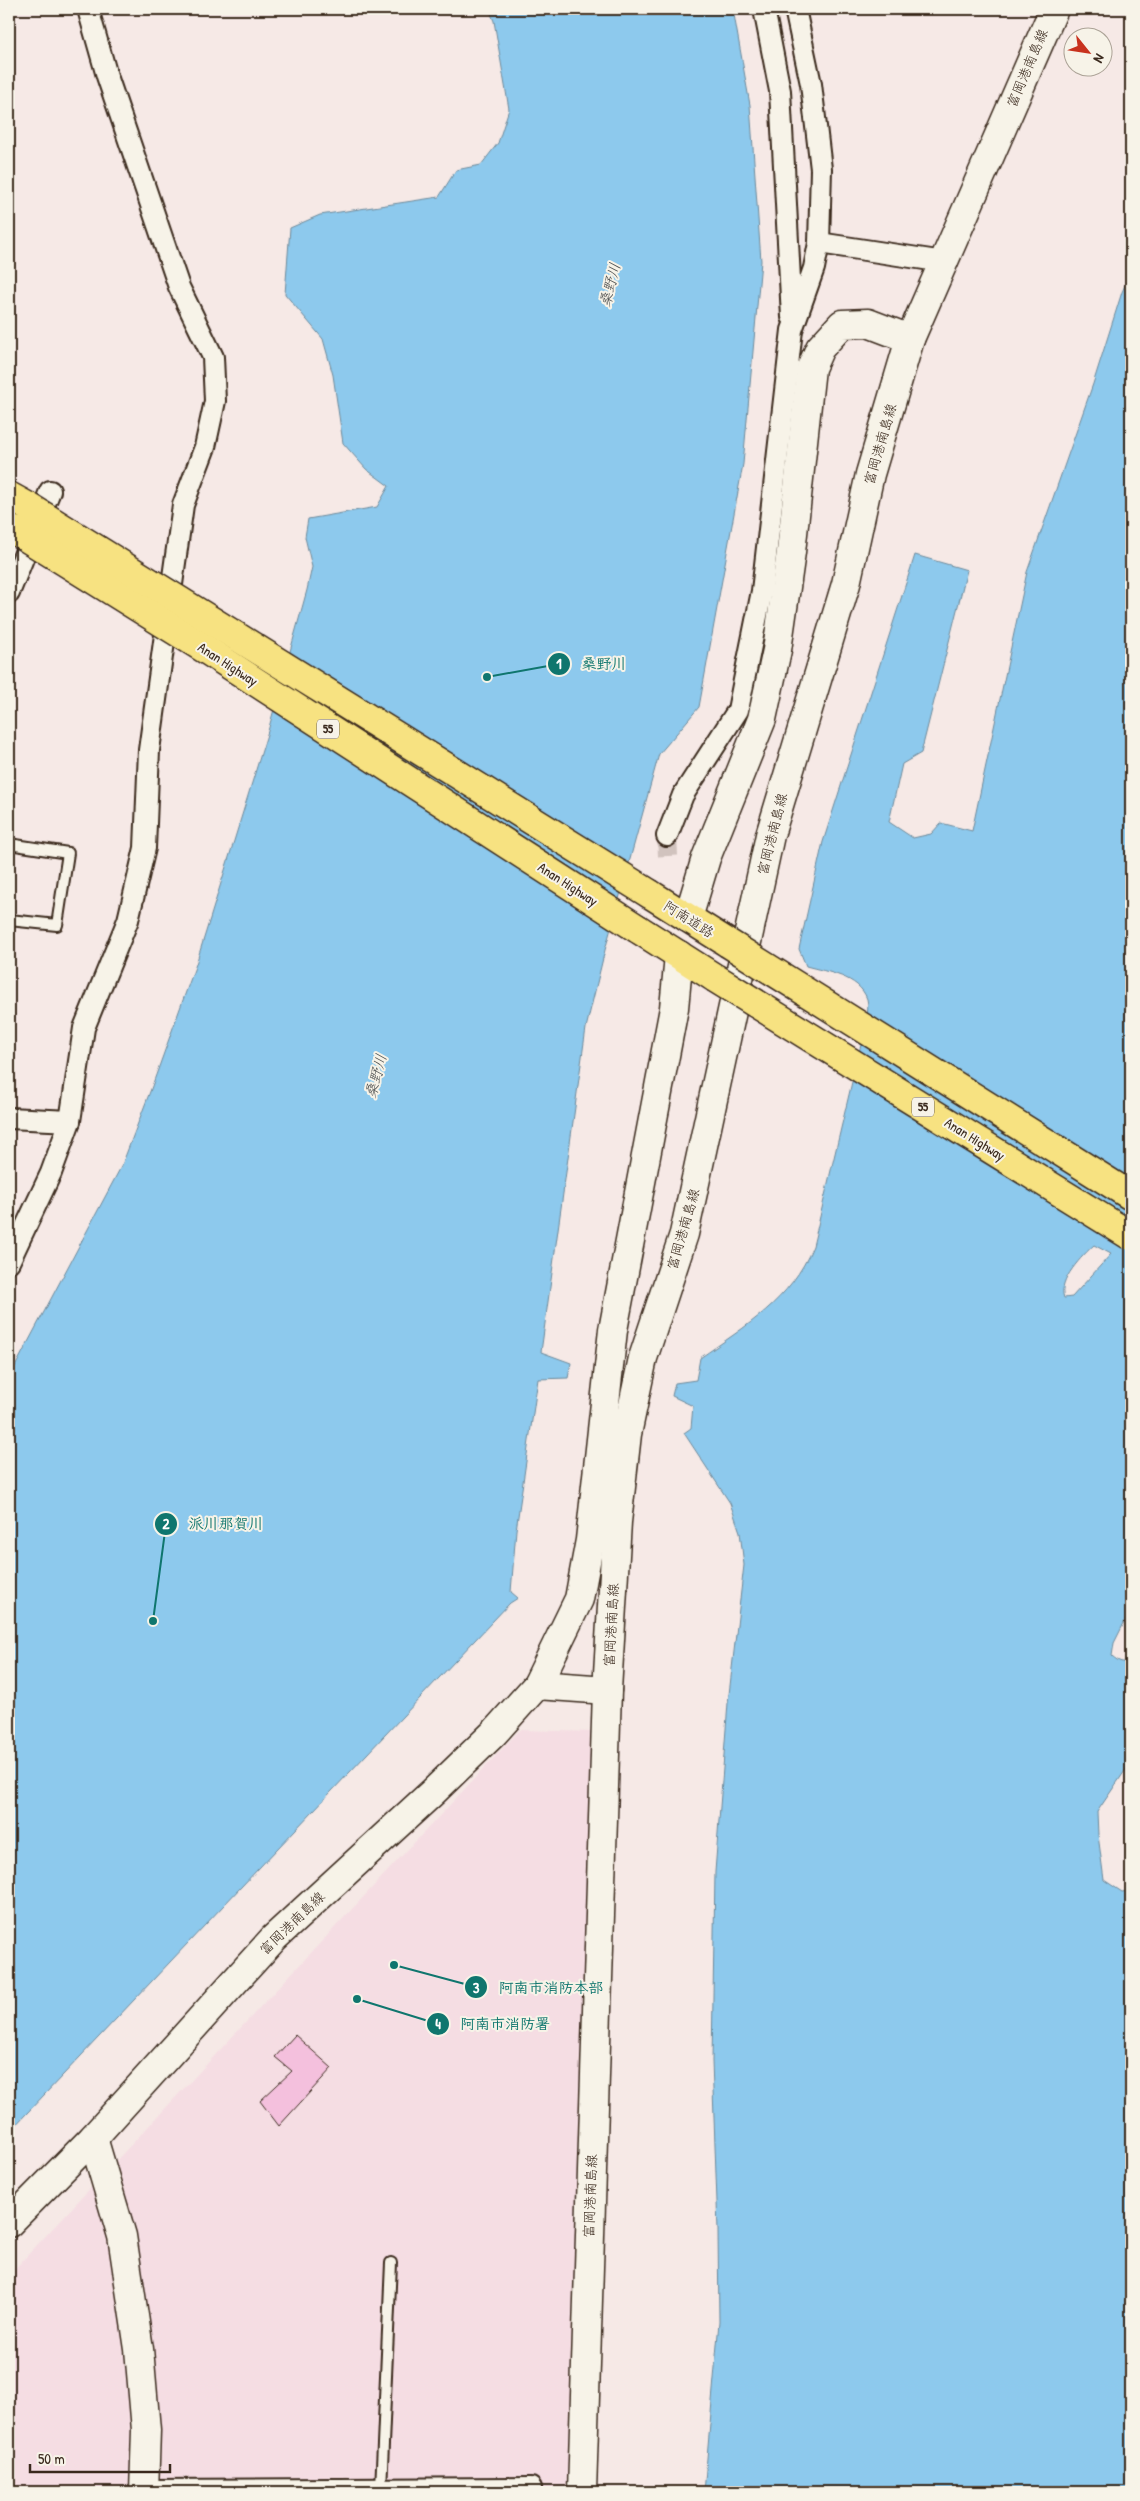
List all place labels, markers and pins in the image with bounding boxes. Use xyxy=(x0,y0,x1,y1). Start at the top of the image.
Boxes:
callout: 桑野川 xyxy=(547,649,637,679)
callout: 派川那賀川 xyxy=(153,1509,273,1539)
callout: 阿南市消防本部 xyxy=(464,1972,614,2002)
callout: 阿南市消防署 xyxy=(425,2009,560,2039)

